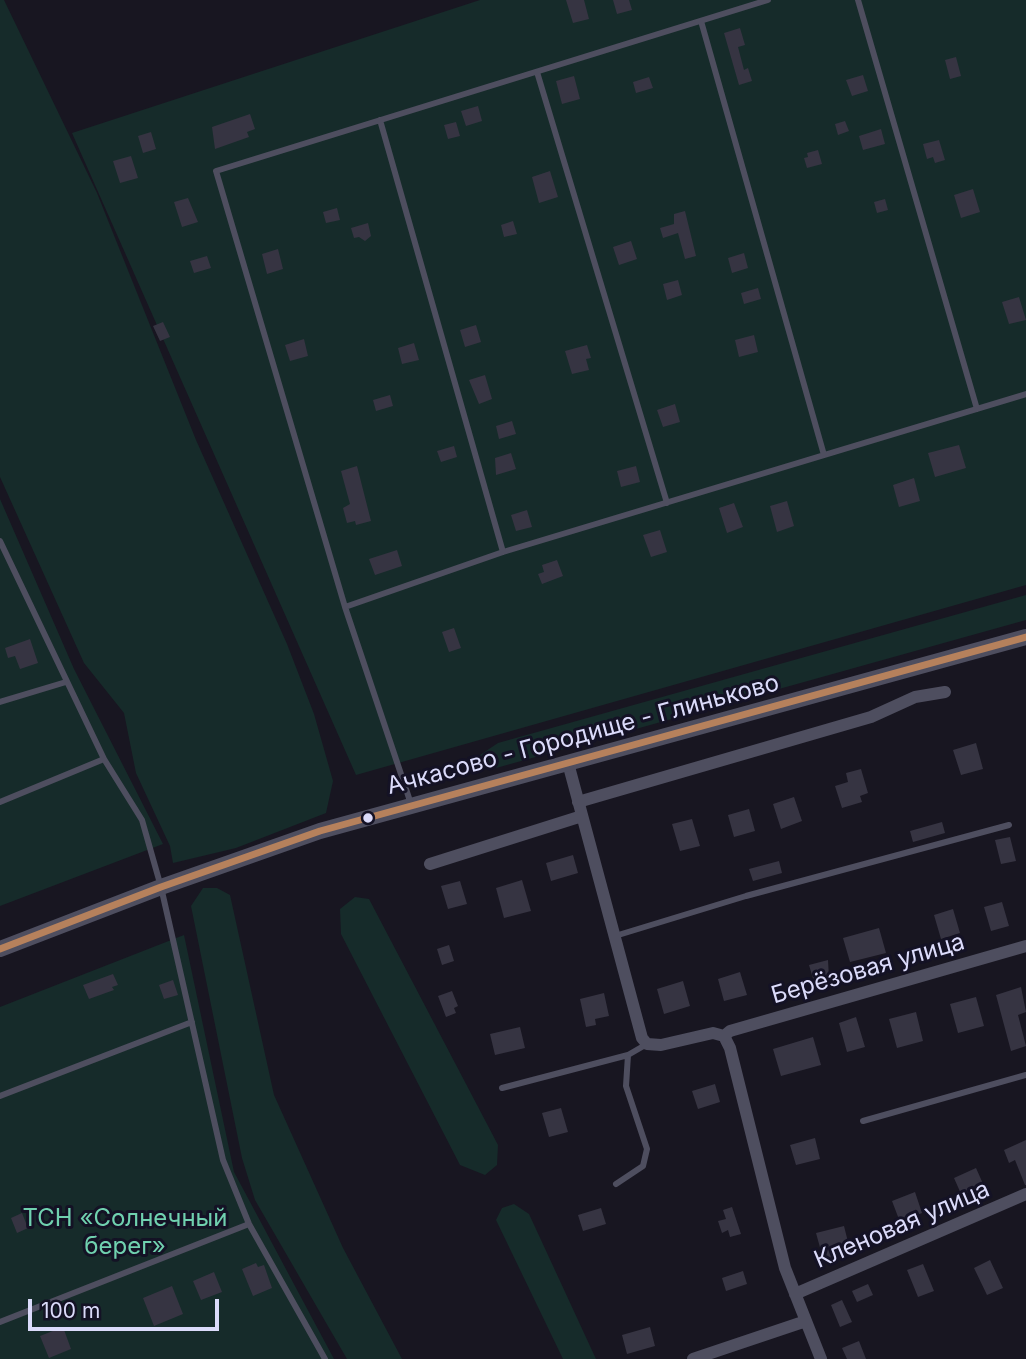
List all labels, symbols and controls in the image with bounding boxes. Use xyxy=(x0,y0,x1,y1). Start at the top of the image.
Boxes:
street label: Ачкасово - Городище - Глиньково xyxy=(384,669,782,801)
unlabelled marker xyxy=(361,811,375,825)
street label: Берёзовая улица xyxy=(768,928,968,1010)
street label: Кленовая улица xyxy=(810,1175,994,1275)
park label: ТСН «Солнечный берег» xyxy=(23,1205,227,1261)
scale bar xyxy=(32,1286,222,1330)
text: 100 m xyxy=(41,1298,100,1323)

